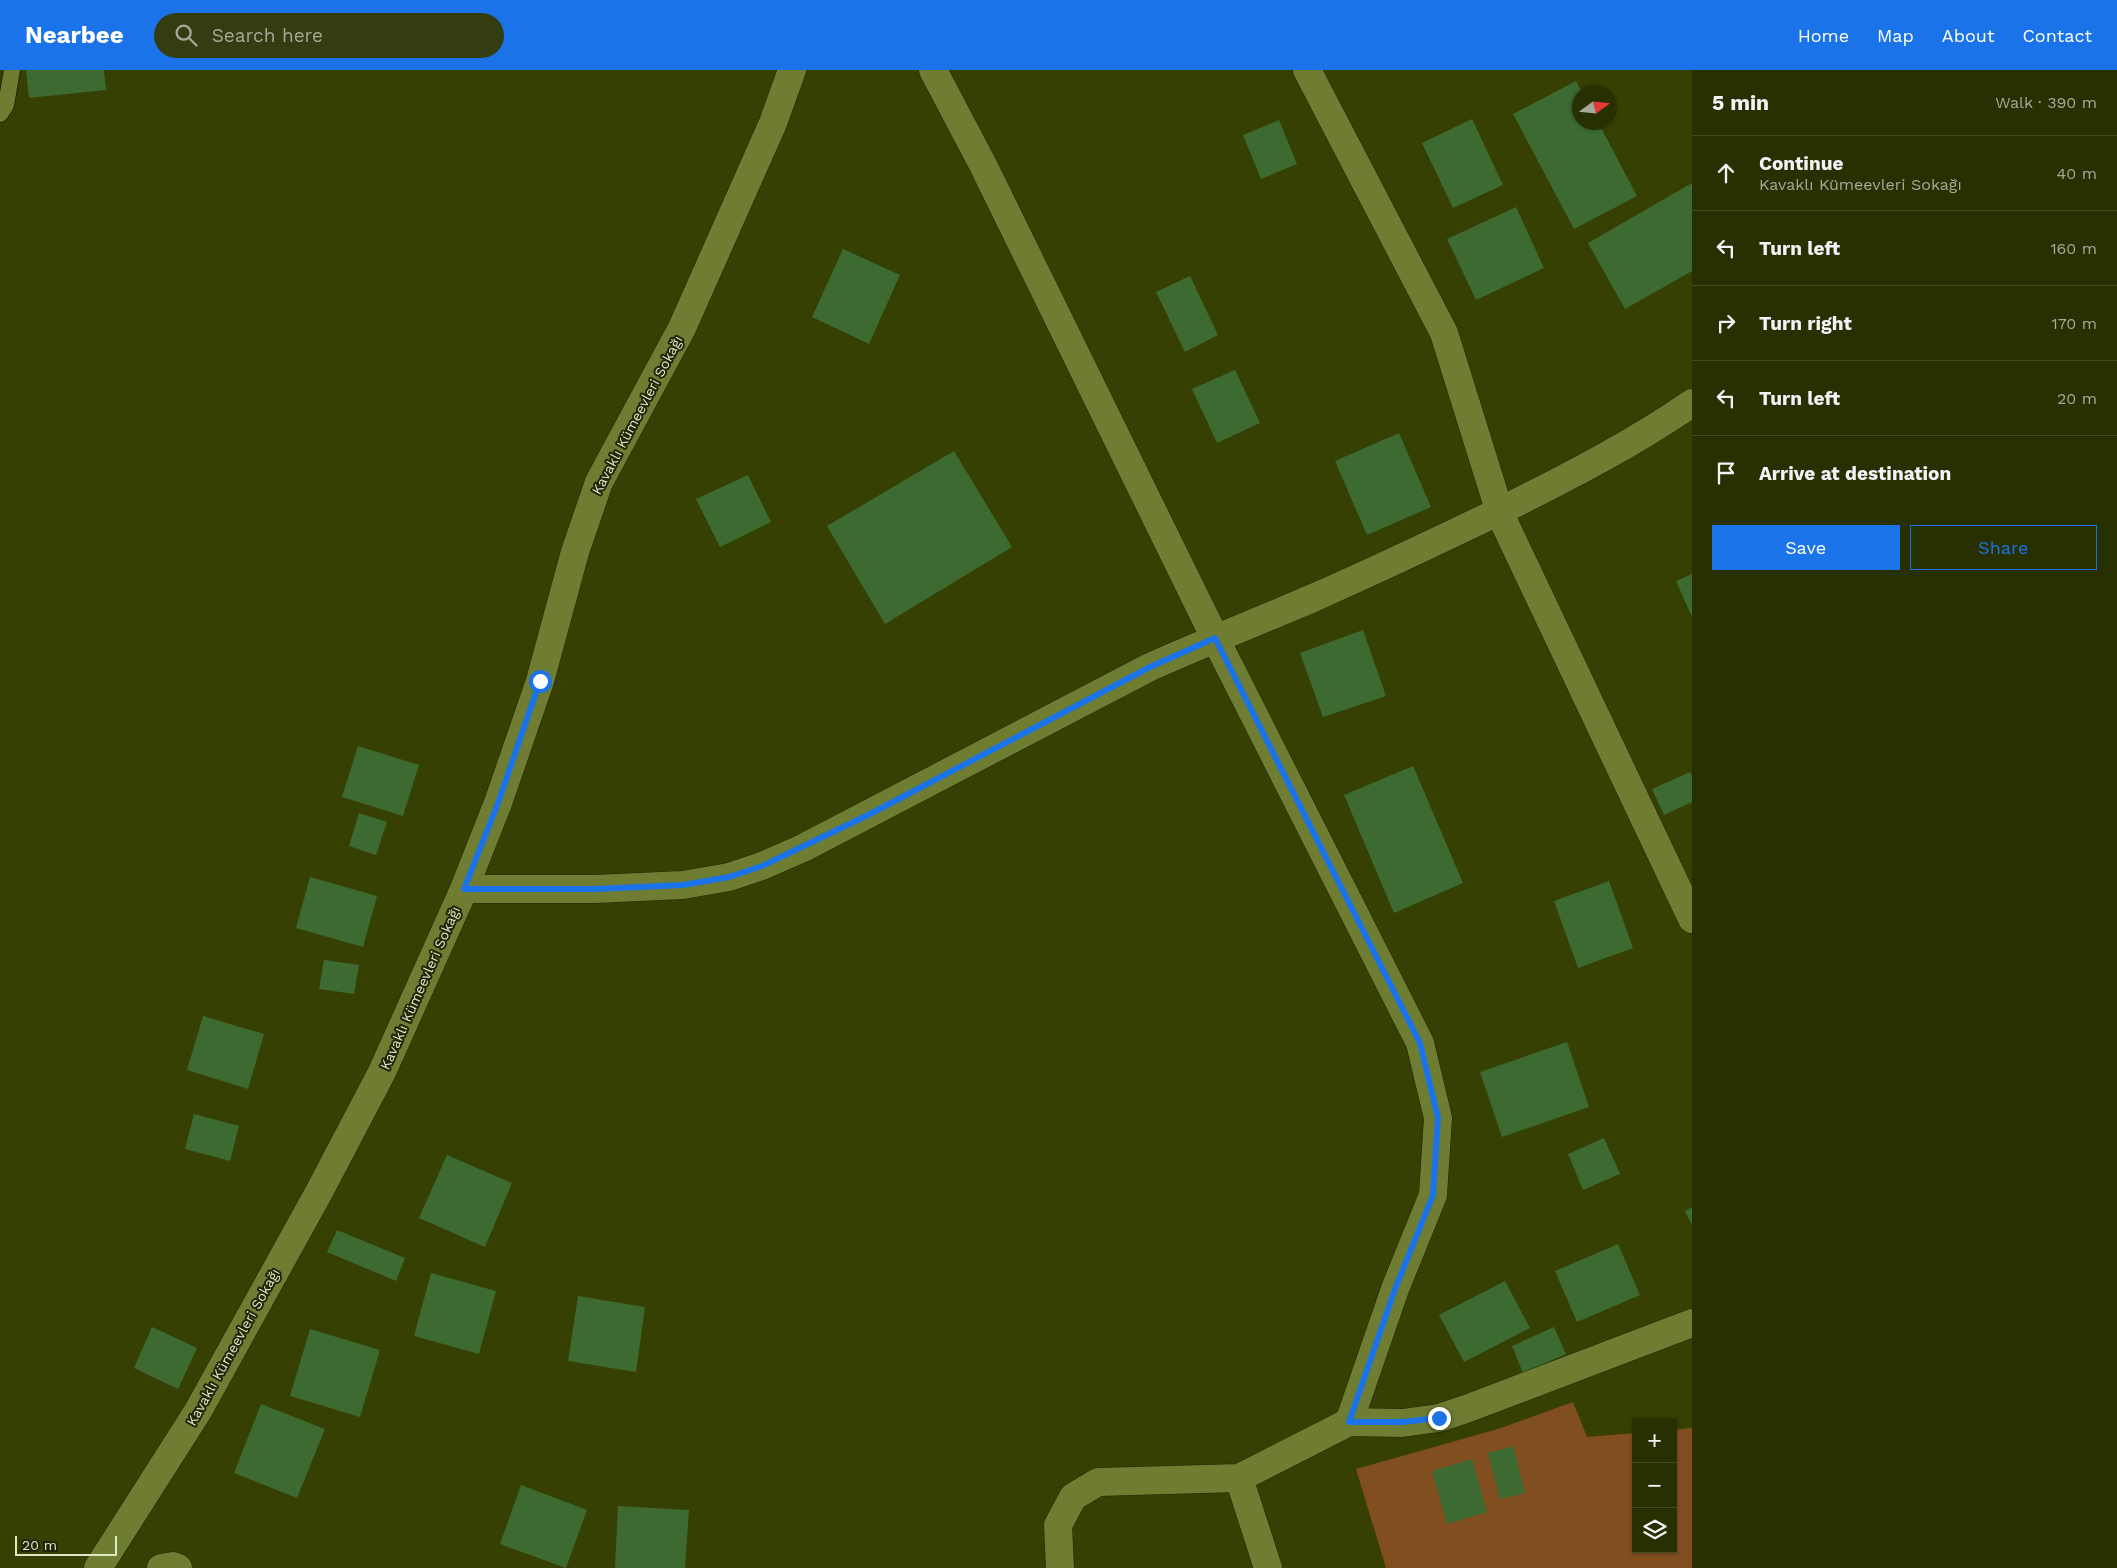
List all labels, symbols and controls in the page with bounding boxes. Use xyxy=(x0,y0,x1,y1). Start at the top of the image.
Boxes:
search box xyxy=(154,13,504,58)
text: Nearbee xyxy=(25,21,124,49)
icon: search xyxy=(172,21,200,49)
text: Search here xyxy=(212,24,323,47)
text: Home xyxy=(1798,25,1849,46)
text: Map xyxy=(1877,25,1914,46)
text: About xyxy=(1942,25,1994,46)
text: Contact xyxy=(2022,25,2092,46)
north arrow xyxy=(1572,85,1617,130)
text: 5 min xyxy=(1712,90,1769,115)
text: Walk · 390 m xyxy=(1995,93,2097,112)
text: Continue xyxy=(1759,152,1843,175)
icon: ahead xyxy=(1712,159,1740,187)
text: 40 m xyxy=(2057,164,2097,183)
text: Kavaklı Kümeevleri Sokağı xyxy=(1759,175,1962,194)
icon: left xyxy=(1712,234,1740,262)
text: Turn left xyxy=(1759,237,1840,260)
text: 160 m xyxy=(2050,239,2097,258)
icon: right xyxy=(1712,309,1740,337)
text: Turn right xyxy=(1759,312,1852,335)
text: 170 m xyxy=(2051,314,2097,333)
street label: Kavaklı Kümeevleri Sokağı xyxy=(588,333,686,497)
icon: left xyxy=(1712,384,1740,412)
text: Turn left xyxy=(1759,387,1840,410)
text: 20 m xyxy=(2057,389,2097,408)
icon: arrive xyxy=(1712,459,1740,487)
text: Arrive at destination xyxy=(1759,462,1951,485)
button: Save xyxy=(1712,525,1900,570)
button: Share xyxy=(1910,525,2097,570)
route start xyxy=(529,670,552,693)
street label: Kavaklı Kümeevleri Sokağı xyxy=(377,904,463,1072)
street label: Kavaklı Kümeevleri Sokağı xyxy=(183,1266,283,1428)
route end xyxy=(1428,1407,1451,1430)
map controls xyxy=(1632,1418,1677,1553)
button: + xyxy=(1632,1418,1677,1463)
button: − xyxy=(1632,1463,1677,1508)
button: layers xyxy=(1632,1508,1677,1553)
scale bar xyxy=(15,1533,118,1556)
text: 20 m xyxy=(22,1537,57,1553)

